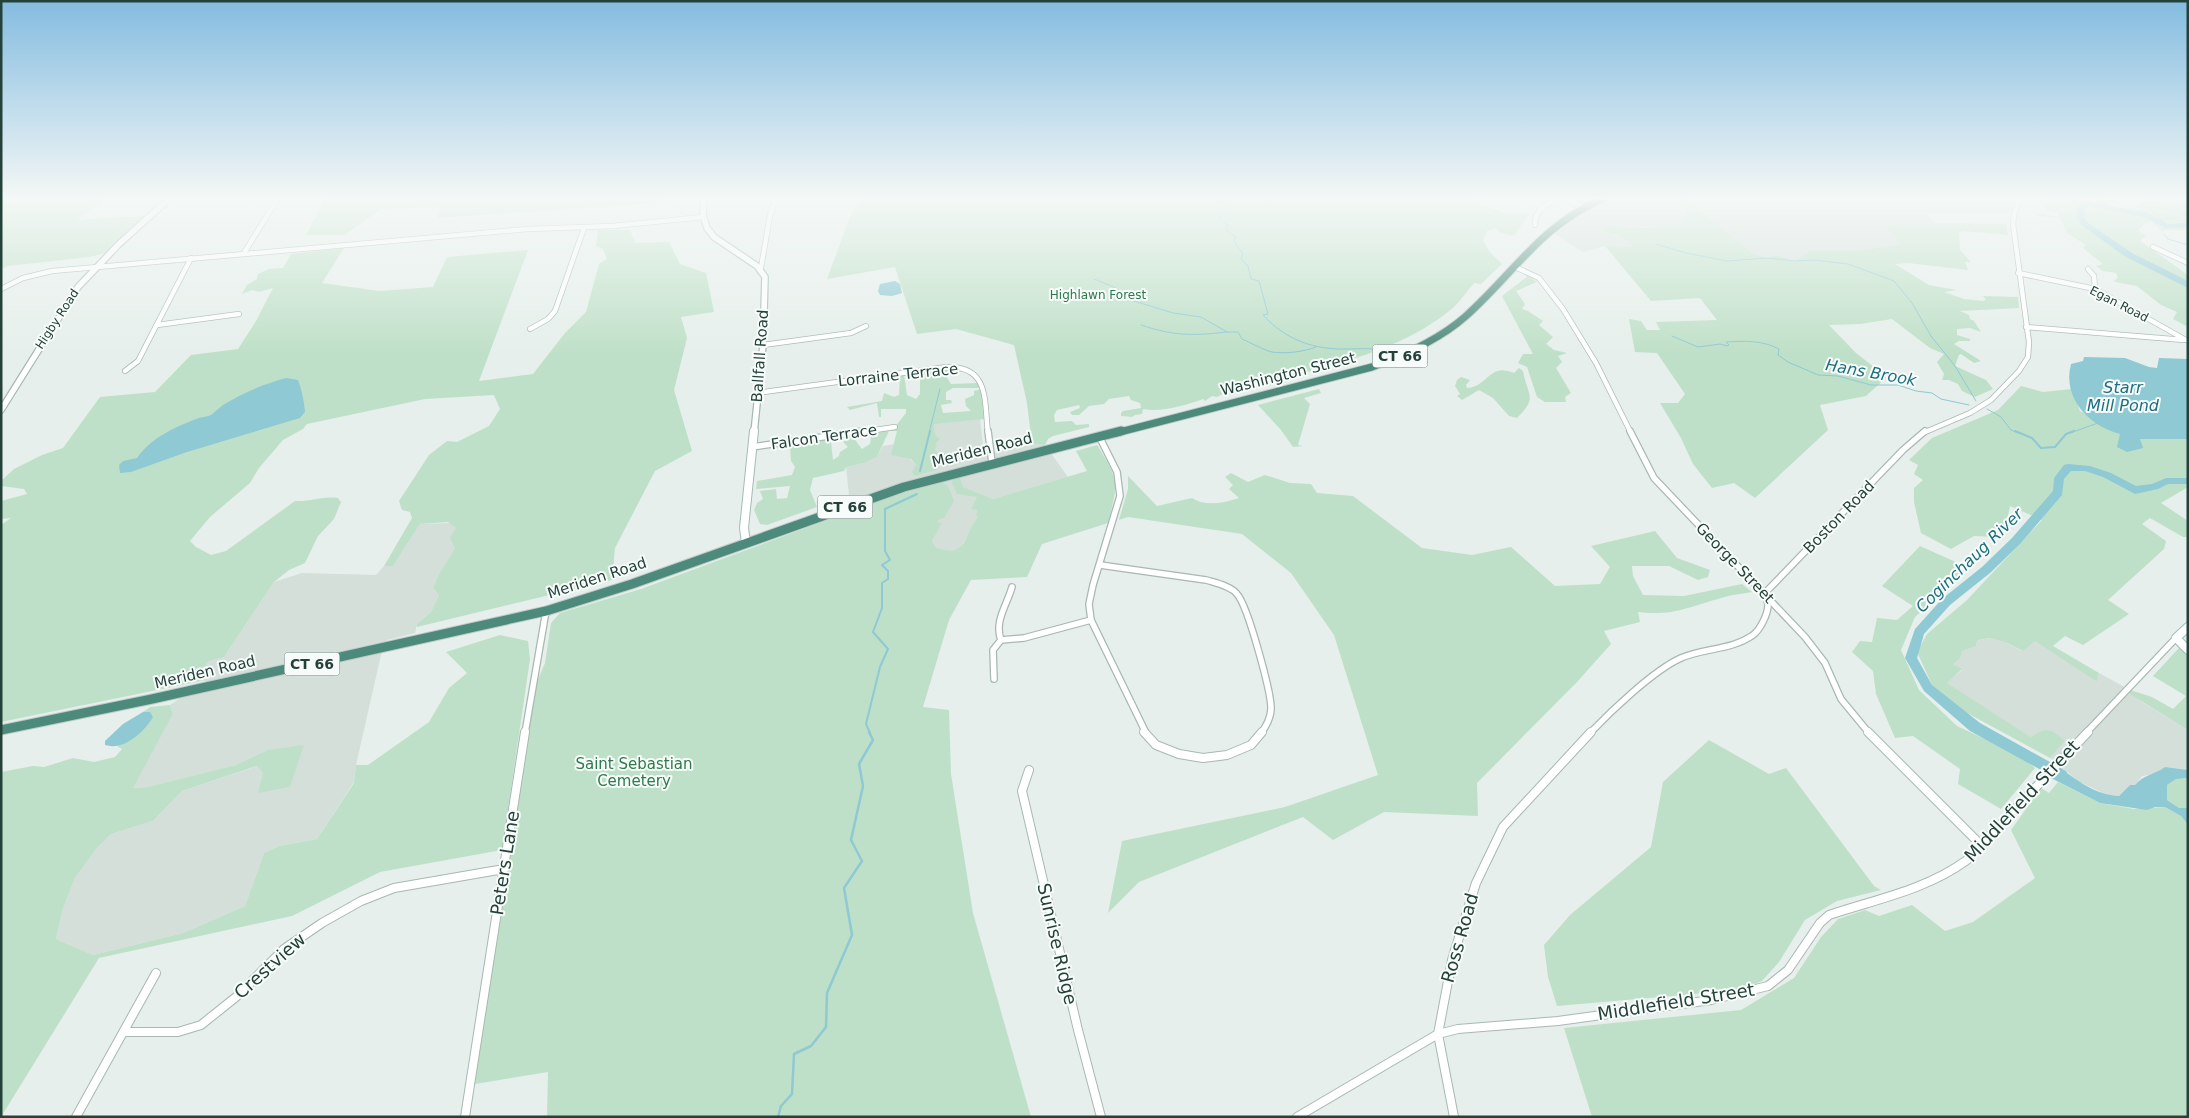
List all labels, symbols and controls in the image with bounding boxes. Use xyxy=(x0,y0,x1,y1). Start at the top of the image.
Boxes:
street label: Egan Road xyxy=(2087,283,2151,325)
street label: Higby Road xyxy=(32,286,82,352)
park label: Highlawn Forest xyxy=(1050,288,1146,302)
street label: Ballfall Road xyxy=(748,309,772,403)
road number: CT 66 xyxy=(1372,344,1428,368)
street label: Washington Street xyxy=(1219,348,1357,399)
water label: Hans Brook xyxy=(1824,355,1918,390)
street label: Lorraine Terrace xyxy=(837,360,959,390)
water label: Starr Mill Pond xyxy=(2087,378,2160,415)
street label: Falcon Terrace xyxy=(770,421,878,453)
street label: Meriden Road xyxy=(930,429,1034,471)
street label: Boston Road xyxy=(1800,477,1878,557)
road number: CT 66 xyxy=(818,496,872,518)
water label: Coginchaug River xyxy=(1912,503,2028,616)
street label: George Street xyxy=(1692,519,1778,607)
street label: Meriden Road xyxy=(545,553,649,603)
street label: Meriden Road xyxy=(153,652,257,692)
road number: CT 66 xyxy=(284,652,340,676)
street label: Middlefield Street xyxy=(1960,735,2083,866)
park label: Saint Sebastian Cemetery xyxy=(575,755,693,790)
street label: Peters Lane xyxy=(486,809,523,917)
street label: Sunrise Ridge xyxy=(1033,881,1082,1007)
street label: Ross Road xyxy=(1437,891,1482,985)
street label: Crestview xyxy=(230,928,310,1003)
street label: Middlefield Street xyxy=(1596,979,1756,1024)

